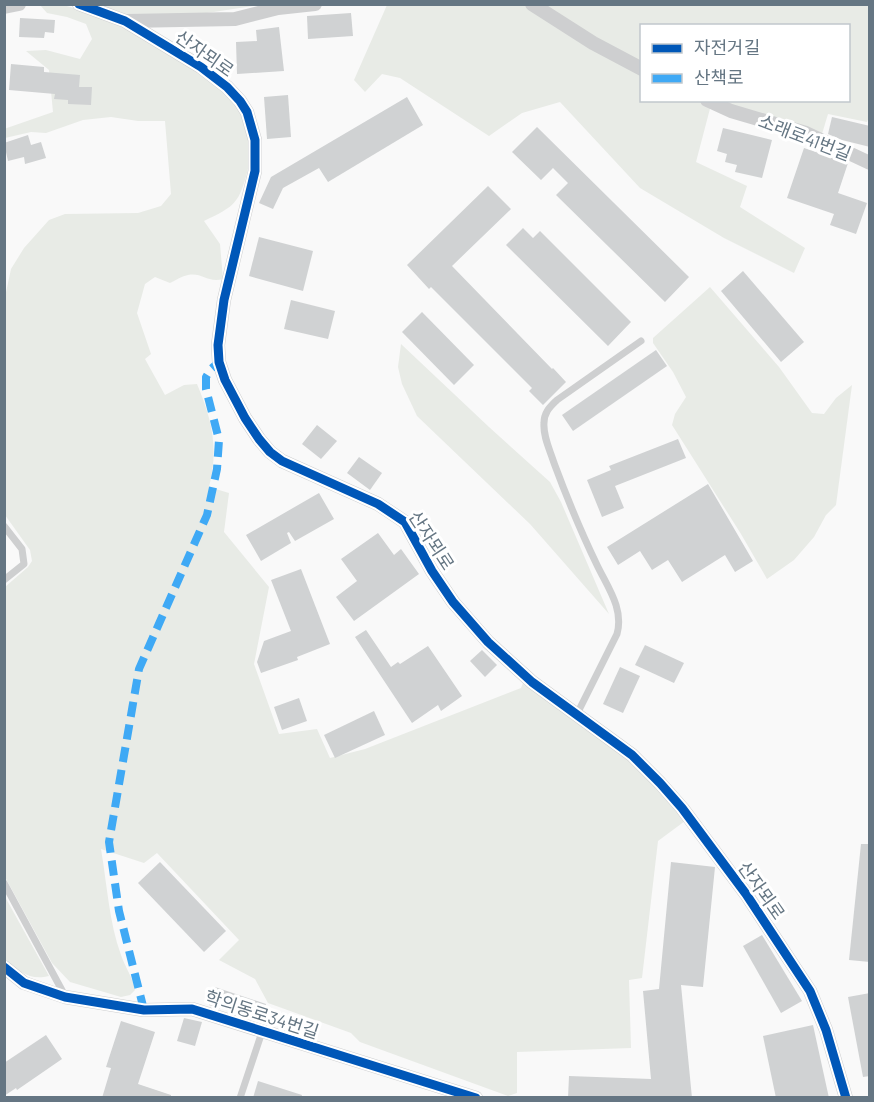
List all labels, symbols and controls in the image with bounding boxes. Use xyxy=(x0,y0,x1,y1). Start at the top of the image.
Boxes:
legend xyxy=(640,24,850,102)
street label: 산자뫼로 xyxy=(172,25,238,81)
text: 자전거길 xyxy=(694,36,760,58)
text: 산책로 xyxy=(694,66,744,88)
street label: 소래로41번길 xyxy=(756,109,854,165)
street label: 산자뫼로 xyxy=(405,506,459,574)
street label: 산자뫼로 xyxy=(734,857,790,923)
street label: 학의동로34번길 xyxy=(202,985,322,1043)

